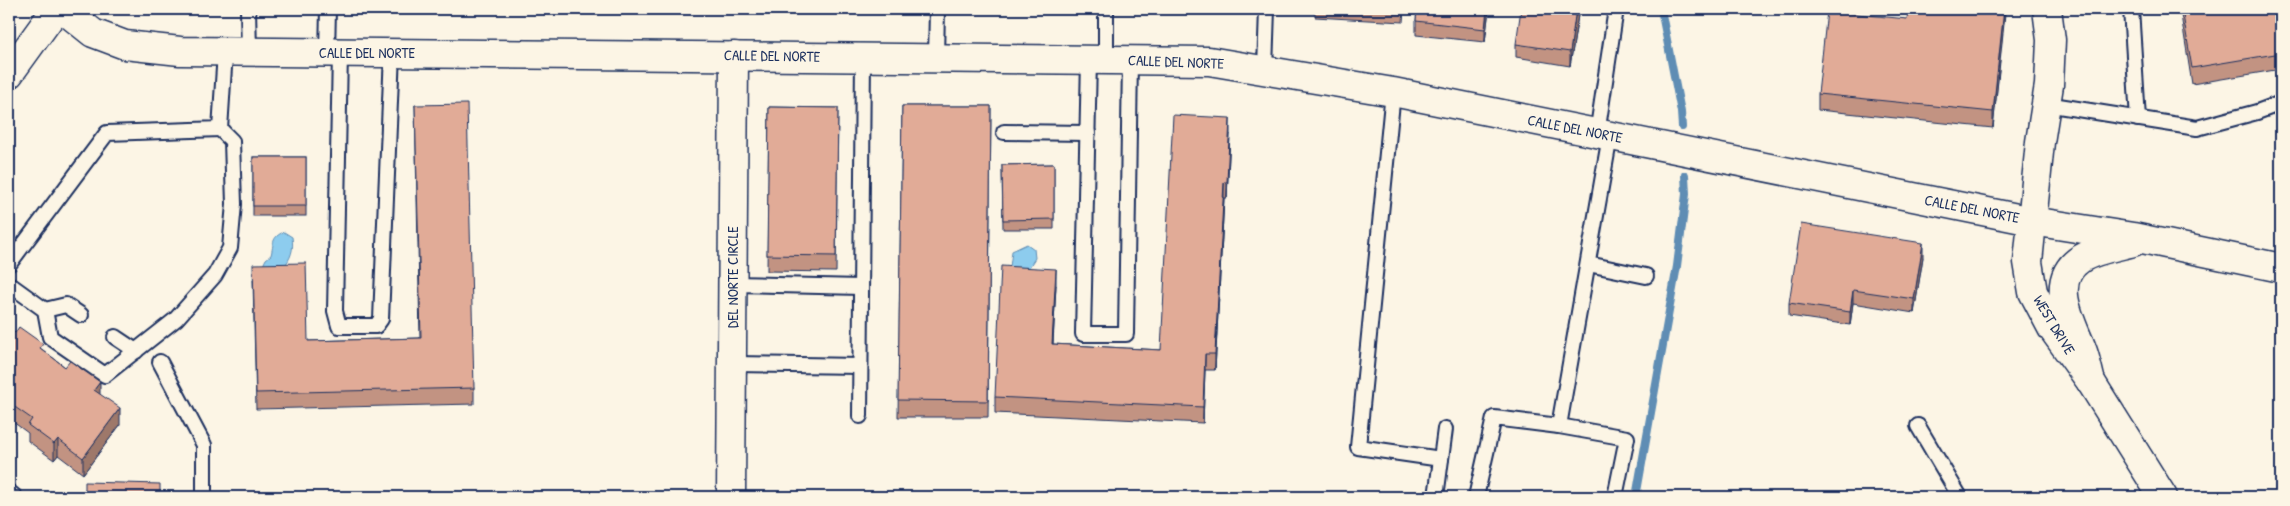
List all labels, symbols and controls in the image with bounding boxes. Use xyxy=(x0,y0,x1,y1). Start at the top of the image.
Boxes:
street label: CALLE DEL NORTE xyxy=(319,42,416,63)
street label: CALLE DEL NORTE xyxy=(724,44,821,67)
street label: CALLE DEL NORTE xyxy=(1128,49,1225,74)
street label: CALLE DEL NORTE xyxy=(1526,109,1625,148)
street label: CALLE DEL NORTE xyxy=(1923,189,2022,228)
street label: DEL NORTE CIRCLE xyxy=(722,226,743,328)
street label: WEST DRIVE xyxy=(2028,291,2081,359)

